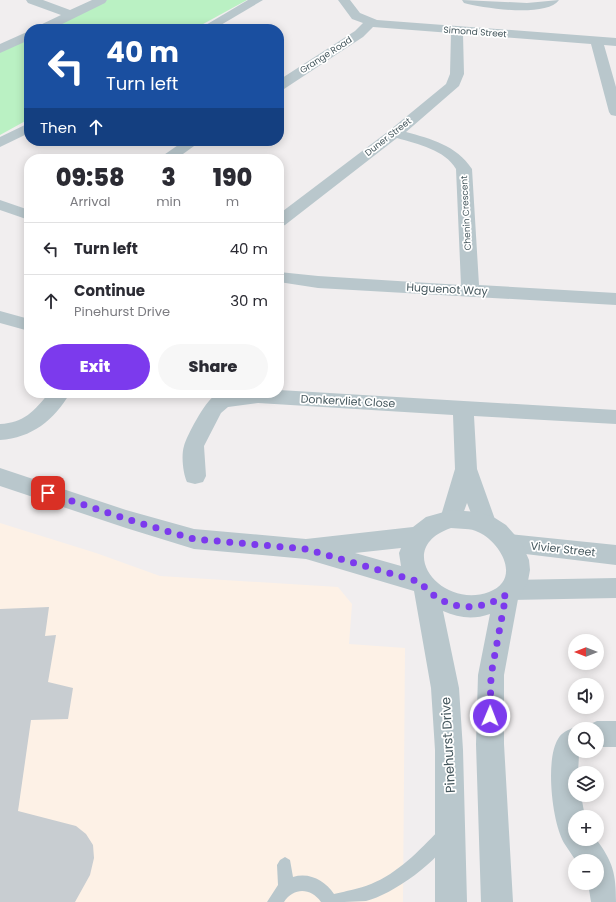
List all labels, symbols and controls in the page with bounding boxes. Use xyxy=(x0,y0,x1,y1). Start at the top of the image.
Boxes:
street label: Simond Street xyxy=(443,24,507,40)
text: 40 m xyxy=(106,33,179,72)
street label: Grange Road xyxy=(298,34,354,76)
icon: left xyxy=(40,40,92,92)
text: Turn left xyxy=(106,71,178,96)
street label: Duner Street xyxy=(362,115,414,159)
icon: ahead xyxy=(85,116,107,138)
text: Then xyxy=(40,117,77,138)
text: 09:58 xyxy=(56,161,125,194)
text: 3 xyxy=(161,161,176,194)
text: 190 xyxy=(213,161,252,194)
street label: Chenin Crescent xyxy=(458,175,474,251)
text: Arrival xyxy=(70,192,111,211)
text: min xyxy=(156,192,181,211)
text: m xyxy=(226,192,239,211)
icon: left xyxy=(40,238,62,260)
text: Turn left xyxy=(74,238,138,259)
text: 40 m xyxy=(230,238,268,259)
street label: Huguenot Way xyxy=(406,279,489,299)
text: Continue xyxy=(74,280,145,301)
icon: ahead xyxy=(40,290,62,312)
text: 30 m xyxy=(230,290,268,311)
text: Pinehurst Drive xyxy=(74,302,170,321)
button: Exit xyxy=(40,344,150,390)
button: Share xyxy=(158,344,268,390)
street label: Donkervliet Close xyxy=(300,391,396,411)
pin xyxy=(31,476,65,510)
icon: arrive xyxy=(37,482,59,504)
street label: Vivier Street xyxy=(530,538,596,560)
north arrow xyxy=(568,634,604,670)
map controls xyxy=(568,634,604,890)
button: sound xyxy=(568,678,604,714)
position arrow xyxy=(469,695,511,737)
street label: Pinehurst Drive xyxy=(436,696,460,794)
button: search xyxy=(568,722,604,758)
button: layers xyxy=(568,766,604,802)
button: + xyxy=(568,810,604,846)
button: − xyxy=(568,854,604,890)

